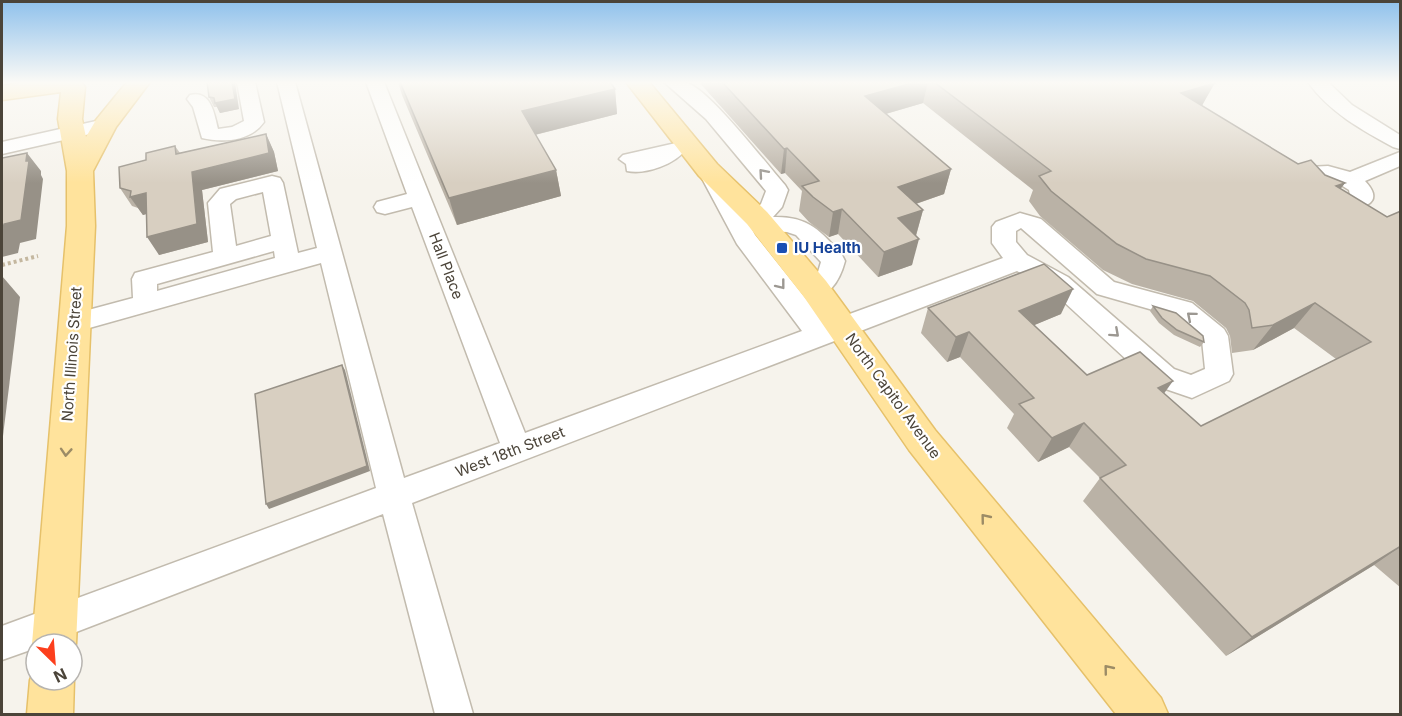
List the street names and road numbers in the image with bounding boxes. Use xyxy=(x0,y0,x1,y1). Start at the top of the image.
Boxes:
street label: Hall Place xyxy=(425,230,468,302)
street label: North Illinois Street xyxy=(57,286,86,422)
street label: North Capitol Avenue xyxy=(841,329,945,462)
street label: West 18th Street xyxy=(452,422,567,481)

